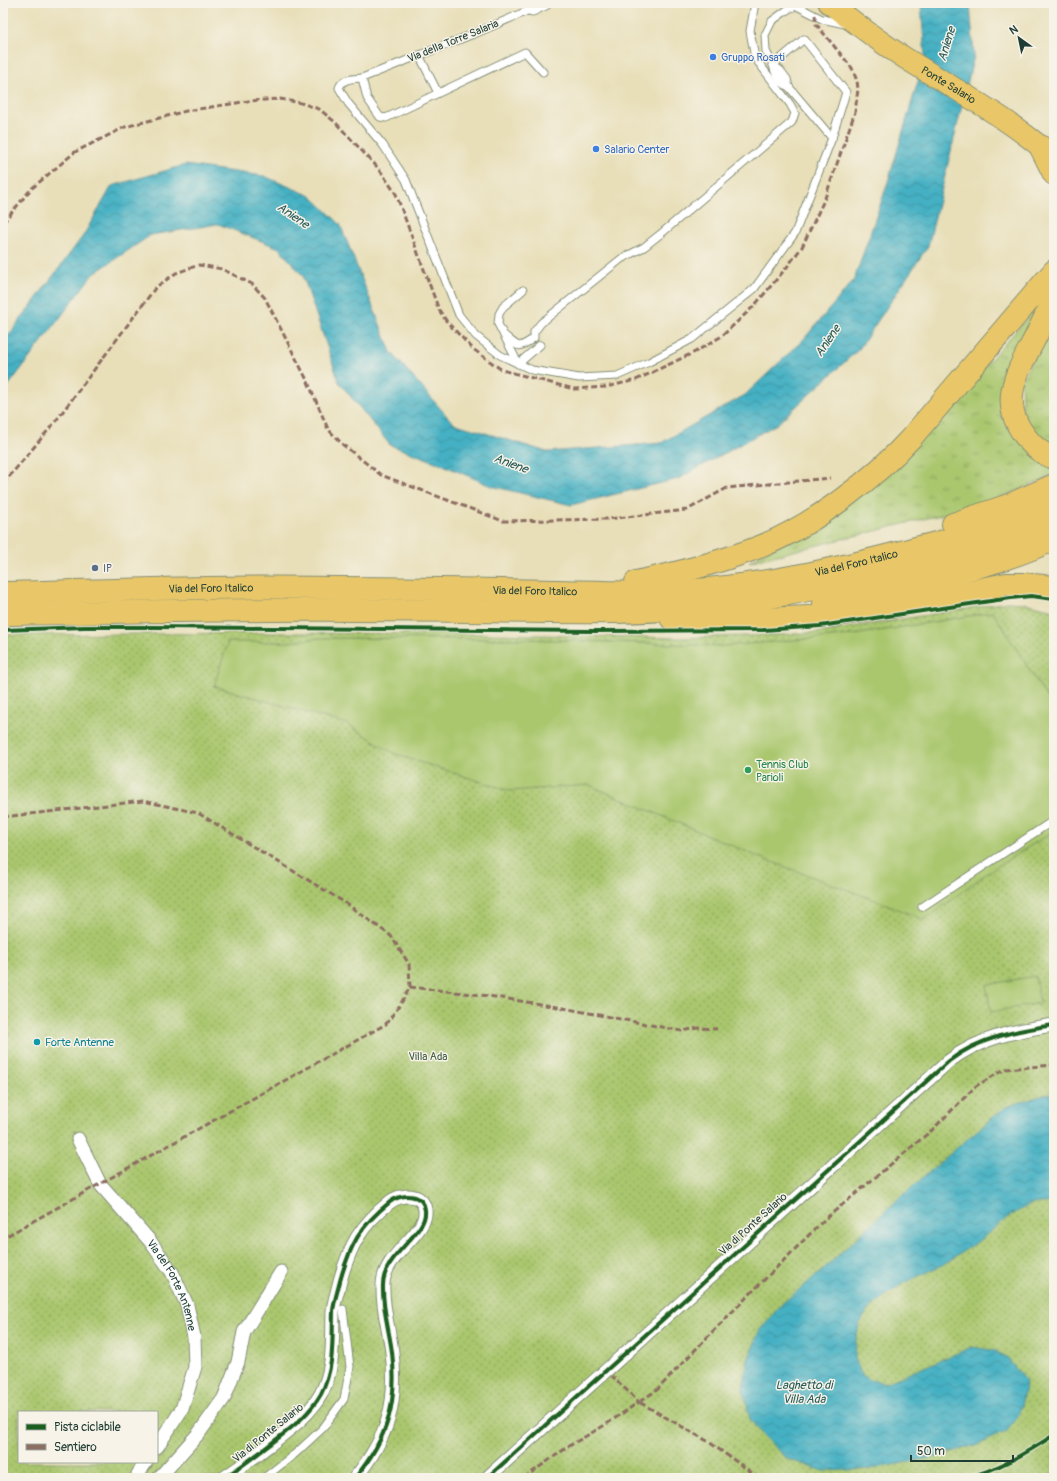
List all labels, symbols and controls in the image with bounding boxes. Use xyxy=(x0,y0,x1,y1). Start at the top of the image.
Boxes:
street label: Via della Torre Salaria xyxy=(406,17,500,65)
north arrow xyxy=(999,18,1039,58)
text: N xyxy=(1007,22,1021,38)
water label: Aniene xyxy=(935,24,960,63)
place label: Gruppo Rosati xyxy=(721,51,785,64)
marker: Gruppo Rosati xyxy=(708,52,718,62)
street label: Ponte Salario xyxy=(919,63,978,106)
place label: Salario Center xyxy=(604,143,669,156)
marker: Salario Center xyxy=(591,144,601,154)
water label: Aniene xyxy=(274,200,313,233)
water label: Aniene xyxy=(812,321,845,360)
water label: Aniene xyxy=(492,451,531,477)
street label: Via del Foro Italico xyxy=(814,547,899,579)
place label: IP xyxy=(103,562,112,575)
marker: IP xyxy=(90,563,100,573)
street label: Via del Foro Italico xyxy=(168,581,253,595)
street label: Via del Foro Italico xyxy=(492,583,578,598)
place label: Tennis Club Parioli xyxy=(756,758,809,784)
marker: Tennis Club Parioli xyxy=(743,765,753,775)
place label: Forte Antenne xyxy=(45,1036,114,1049)
marker: Forte Antenne xyxy=(32,1037,42,1047)
park label: Villa Ada xyxy=(409,1050,447,1063)
street label: Via di Ponte Salario xyxy=(716,1190,790,1258)
street label: Via del Forte Antenne xyxy=(144,1237,199,1333)
water label: Laghetto di Villa Ada xyxy=(776,1378,834,1407)
street label: Via di Ponte Salario xyxy=(230,1400,306,1465)
legend xyxy=(18,1411,158,1463)
text: Pista ciclabile xyxy=(54,1420,121,1435)
scale bar xyxy=(911,1437,1013,1463)
text: Sentiero xyxy=(54,1440,97,1455)
text: 50 m xyxy=(917,1444,945,1459)

